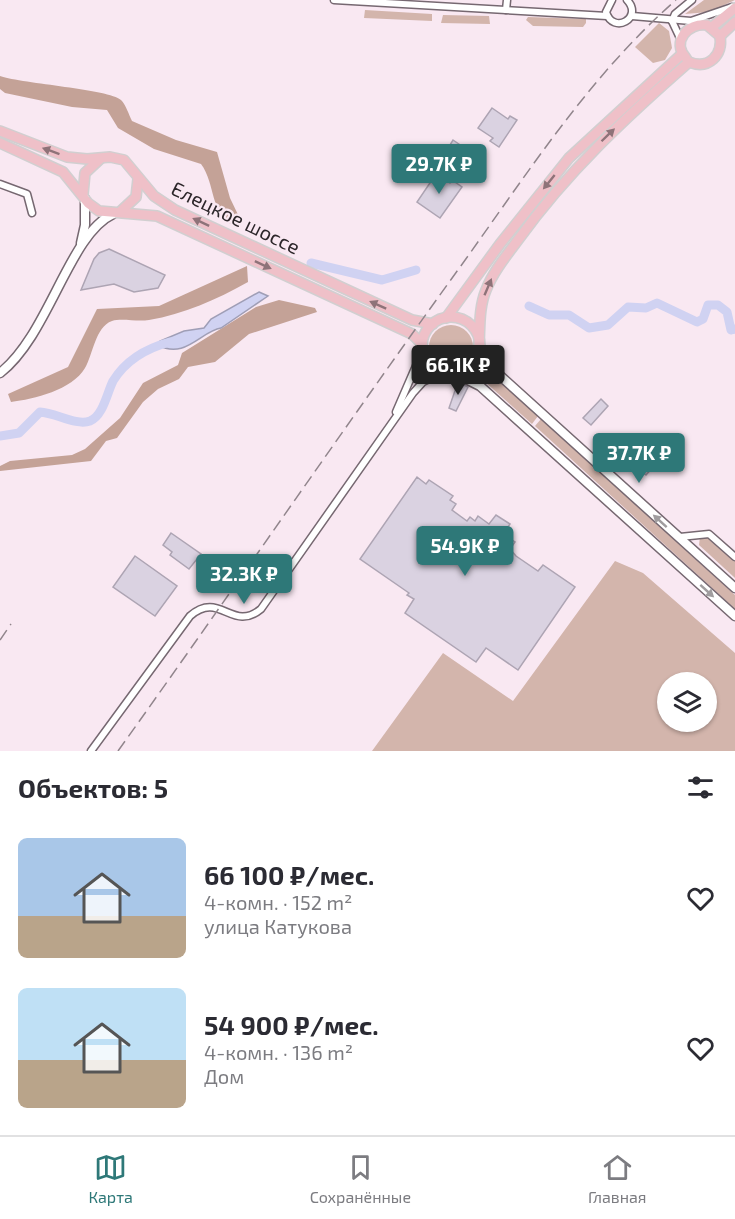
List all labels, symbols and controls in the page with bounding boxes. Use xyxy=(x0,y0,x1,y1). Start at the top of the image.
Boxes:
one-way arrow xyxy=(601,128,616,142)
pin: 29.7K ₽ xyxy=(384,144,494,195)
one-way arrow xyxy=(42,146,60,156)
text: 29.7K ₽ xyxy=(406,151,472,175)
one-way arrow xyxy=(543,174,556,190)
street label: Елецкое шоссе xyxy=(168,175,304,259)
one-way arrow xyxy=(193,218,210,227)
one-way arrow xyxy=(254,260,271,269)
one-way arrow xyxy=(484,278,493,296)
one-way arrow xyxy=(369,300,386,309)
pin: 66.1K ₽ xyxy=(403,345,513,396)
text: 66.1K ₽ xyxy=(426,352,490,376)
pin: 37.7K ₽ xyxy=(584,433,694,484)
text: 37.7K ₽ xyxy=(607,440,671,464)
one-way arrow xyxy=(653,514,668,528)
pin: 54.9K ₽ xyxy=(410,526,520,577)
text: 54.9K ₽ xyxy=(430,533,500,557)
pin: 32.3K ₽ xyxy=(189,554,299,605)
text: 32.3K ₽ xyxy=(210,561,278,585)
one-way arrow xyxy=(699,584,714,597)
map controls xyxy=(657,672,717,732)
button: layers xyxy=(657,672,717,732)
icon: filters xyxy=(684,771,717,804)
text: Объектов: 5 xyxy=(18,772,168,803)
text: 66 100 ₽/мес. xyxy=(204,859,374,890)
icon: home xyxy=(66,862,138,934)
icon: heart xyxy=(684,882,717,915)
text: 4-комн. · 152 m² xyxy=(204,890,352,914)
text: улица Катукова xyxy=(204,914,352,938)
text: 54 900 ₽/мес. xyxy=(204,1009,379,1040)
icon: home xyxy=(66,1012,138,1084)
icon: heart xyxy=(684,1032,717,1065)
text: 4-комн. · 136 m² xyxy=(204,1040,353,1064)
text: Дом xyxy=(204,1064,244,1088)
tab: Карта xyxy=(88,1151,133,1206)
tab: Сохранённые xyxy=(310,1151,411,1206)
tab: Главная xyxy=(588,1151,647,1206)

